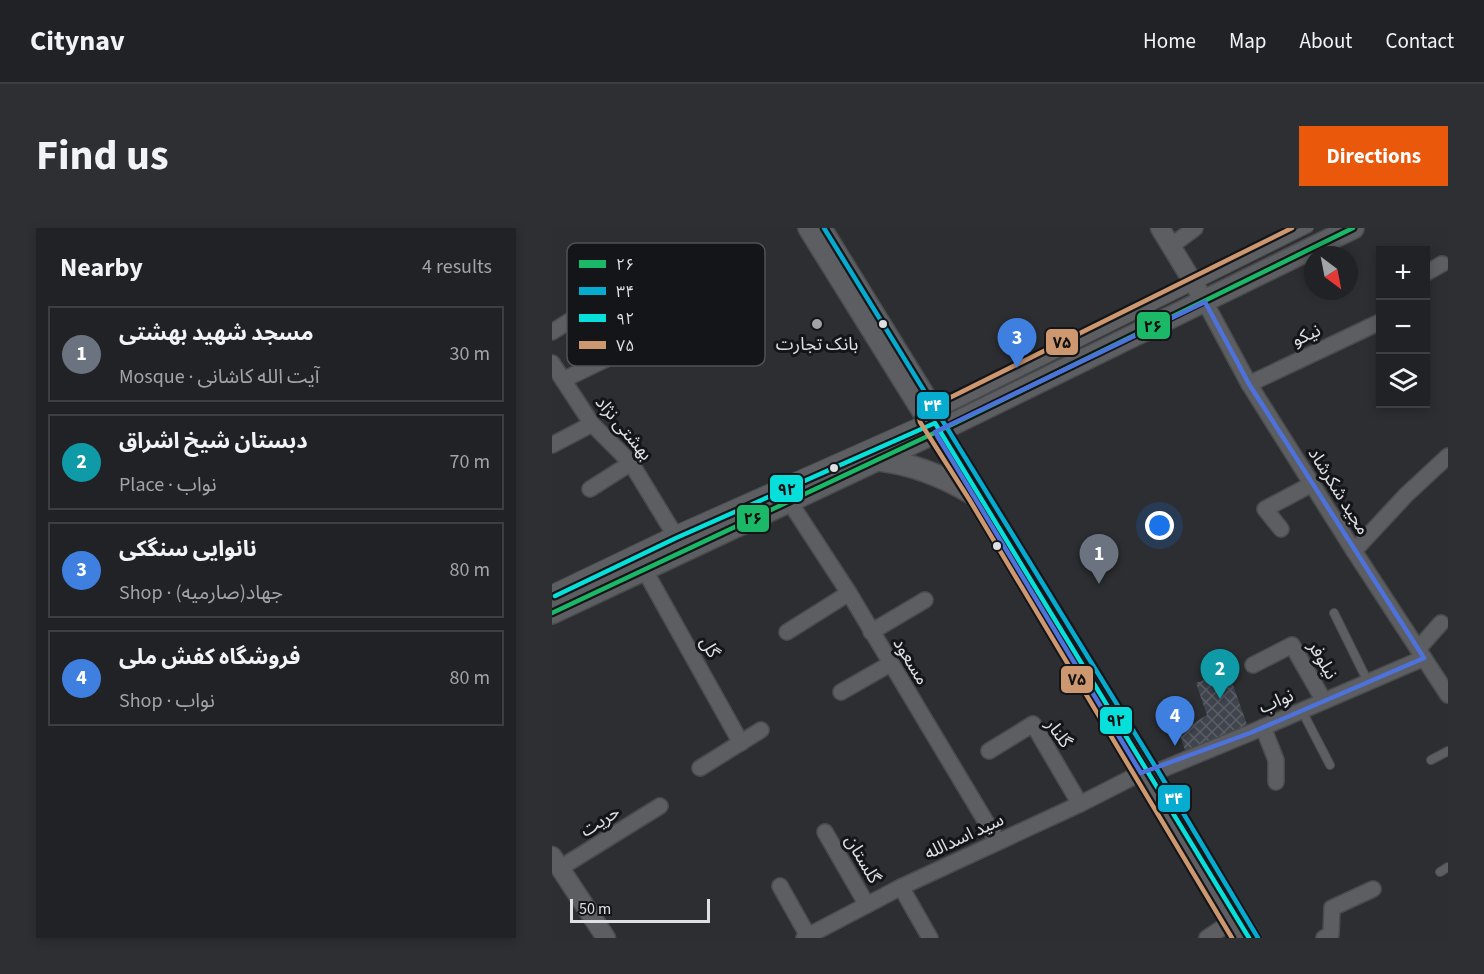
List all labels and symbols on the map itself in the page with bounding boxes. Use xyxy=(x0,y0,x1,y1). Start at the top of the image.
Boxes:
legend xyxy=(567,243,765,366)
north arrow xyxy=(1304,246,1358,300)
text: ۲۶ xyxy=(616,254,634,276)
text: ۳۴ xyxy=(616,281,634,303)
text: ۹۲ xyxy=(616,308,634,330)
line badge: ۲۶ xyxy=(1136,311,1171,340)
text: ۲۶ xyxy=(1144,316,1162,338)
marker: بانک تجارت xyxy=(810,317,824,331)
unlabelled marker xyxy=(877,318,889,330)
pin: 3 xyxy=(998,318,1036,368)
street label: نیکو xyxy=(1288,318,1325,353)
line badge: ۷۵ xyxy=(1045,328,1079,356)
place label: بانک تجارت xyxy=(776,332,858,357)
text: ۷۵ xyxy=(1053,332,1071,354)
text: ۷۵ xyxy=(616,335,634,357)
street label: بهشتی نژاد xyxy=(589,391,658,466)
line badge: ۳۴ xyxy=(916,391,950,420)
text: ۳۴ xyxy=(924,395,942,417)
street label: مجید شکرشاد xyxy=(1302,443,1375,540)
unlabelled marker xyxy=(828,462,840,474)
line badge: ۹۲ xyxy=(769,474,804,503)
text: ۹۲ xyxy=(778,479,796,501)
line badge: ۲۶ xyxy=(736,504,770,533)
text: ۲۶ xyxy=(744,508,762,530)
your location xyxy=(1145,511,1174,540)
pin: 1 xyxy=(1080,534,1118,584)
unlabelled marker xyxy=(991,540,1003,552)
street label: گل xyxy=(694,632,726,663)
street label: مسعود xyxy=(887,633,934,690)
street label: نیلوفر xyxy=(1301,636,1344,684)
pin: 2 xyxy=(1200,650,1240,699)
line badge: ۷۵ xyxy=(1060,665,1094,694)
text: ۷۵ xyxy=(1068,669,1086,691)
street label: نواب xyxy=(1255,683,1297,720)
pin: 4 xyxy=(1156,696,1194,746)
line badge: ۹۲ xyxy=(1099,706,1133,735)
text: ۹۲ xyxy=(1107,710,1125,732)
street label: گلنار xyxy=(1039,713,1078,754)
line badge: ۳۴ xyxy=(1157,784,1191,813)
text: ۳۴ xyxy=(1165,788,1183,810)
street label: حریت xyxy=(576,800,625,843)
street label: سید اسدالله xyxy=(920,807,1008,866)
street label: گلستان xyxy=(839,830,887,889)
scale bar xyxy=(570,896,710,924)

